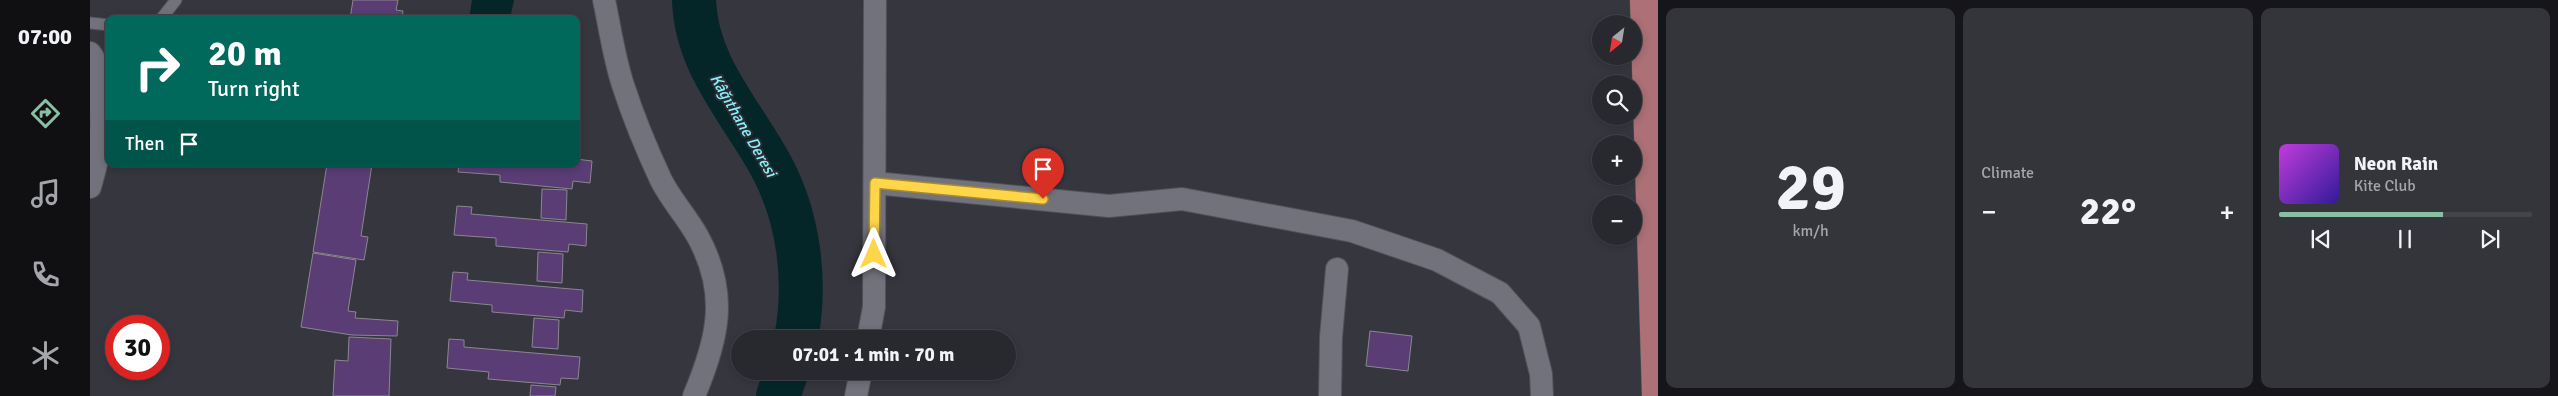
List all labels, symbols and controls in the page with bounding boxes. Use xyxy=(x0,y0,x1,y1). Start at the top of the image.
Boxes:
north arrow xyxy=(1592,15,1642,65)
map controls xyxy=(1592,15,1642,245)
text: 07:00 xyxy=(18,23,72,50)
text: 20 m xyxy=(208,32,282,75)
icon: right xyxy=(125,35,190,100)
water label: Kâğıthane Deresi xyxy=(705,70,782,182)
text: Turn right xyxy=(208,75,300,102)
button: search xyxy=(1592,75,1642,125)
icon: directions xyxy=(28,96,63,131)
icon: arrive xyxy=(175,130,203,158)
text: Then xyxy=(125,132,165,156)
button: + xyxy=(1592,135,1642,185)
pin xyxy=(1022,148,1064,199)
text: 29 xyxy=(1776,148,1846,228)
text: Neon Rain xyxy=(2354,152,2438,176)
icon: arrive xyxy=(1029,155,1057,183)
text: Climate xyxy=(1981,163,2034,183)
icon: music xyxy=(28,176,63,211)
text: Kite Club xyxy=(2354,176,2416,196)
text: 22° xyxy=(2080,188,2136,235)
button: − xyxy=(1592,195,1642,245)
text: − xyxy=(1981,195,1996,229)
text: + xyxy=(2220,195,2235,229)
text: km/h xyxy=(1793,221,1829,241)
icon: previous xyxy=(2307,225,2335,253)
icon: pause xyxy=(2391,225,2419,253)
icon: next xyxy=(2476,225,2504,253)
position arrow xyxy=(847,227,899,279)
icon: phone xyxy=(28,257,63,292)
speed limit sign: 30 xyxy=(105,315,170,380)
icon: climate xyxy=(28,338,63,373)
text: 07:01 · 1 min · 70 m xyxy=(793,343,954,367)

